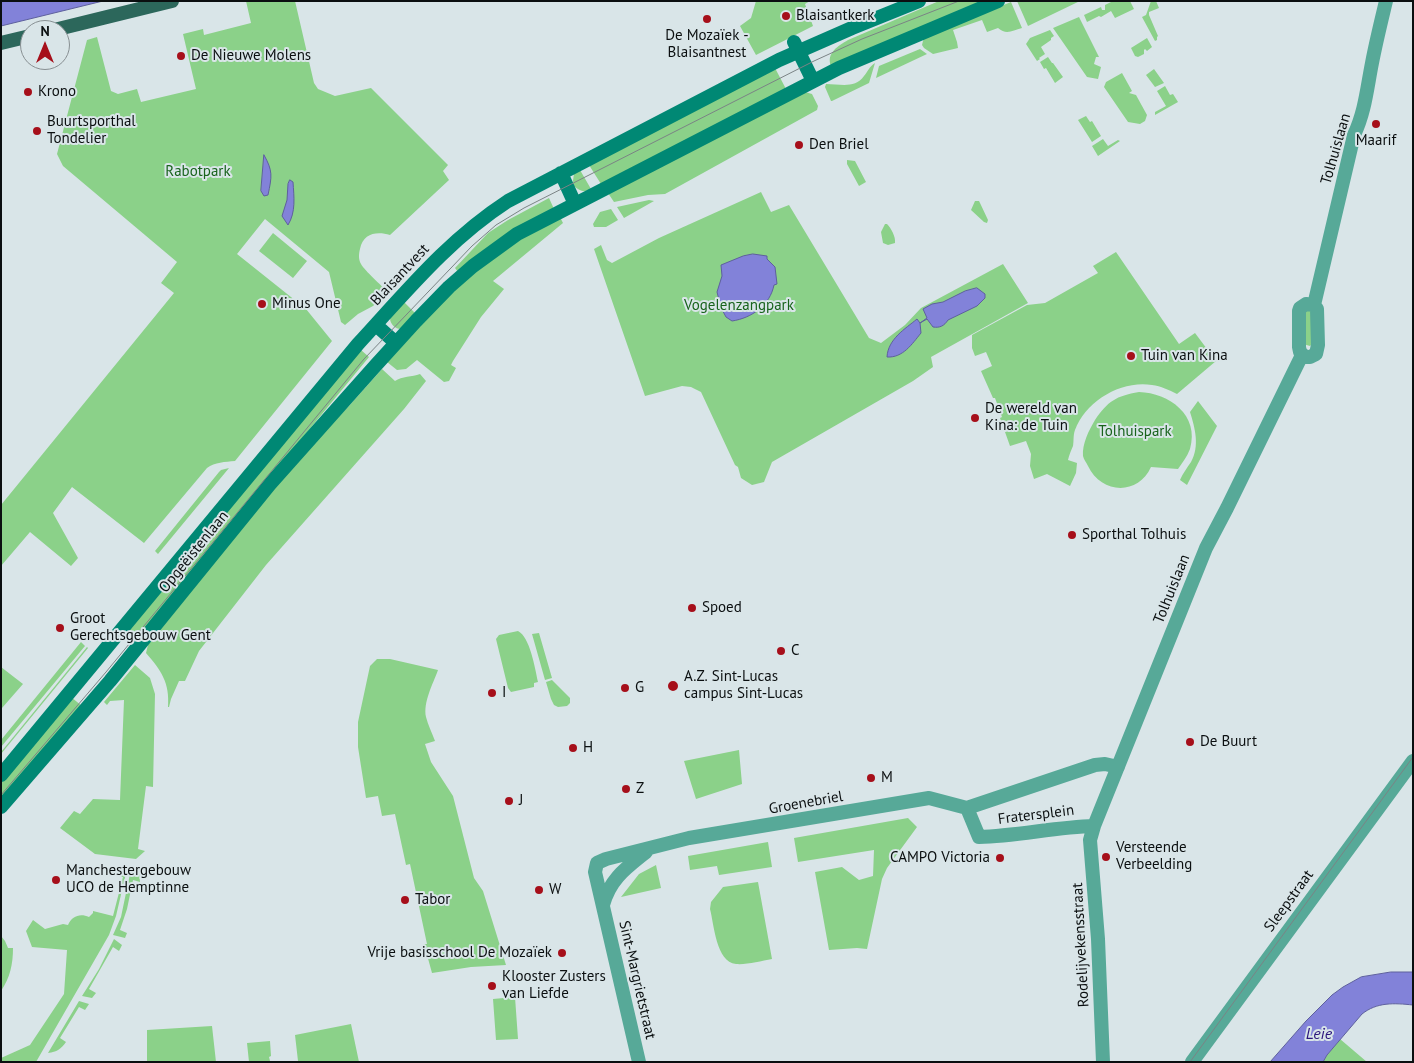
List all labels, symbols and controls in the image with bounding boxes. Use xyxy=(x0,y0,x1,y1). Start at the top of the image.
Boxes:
place label: Blaisantkerk xyxy=(796,7,875,25)
marker: Blaisantkerk xyxy=(780,10,792,22)
marker: De Mozaïek - Blaisantnest xyxy=(701,13,713,25)
north arrow xyxy=(20,20,70,70)
text: N xyxy=(40,22,50,40)
place label: De Mozaïek - Blaisantnest xyxy=(665,27,749,62)
place label: De Nieuwe Molens xyxy=(191,47,311,65)
marker: De Nieuwe Molens xyxy=(175,50,187,62)
place label: Krono xyxy=(38,83,76,101)
marker: Krono xyxy=(22,86,34,98)
street label: Tolhuislaan xyxy=(1317,111,1355,187)
place label: Buurtsporthal Tondelier xyxy=(47,113,136,148)
marker: Maarif xyxy=(1370,118,1382,130)
marker: Buurtsporthal Tondelier xyxy=(31,125,43,137)
place label: Maarif xyxy=(1356,132,1396,150)
place label: Den Briel xyxy=(809,136,869,154)
marker: Den Briel xyxy=(793,139,805,151)
park label: Rabotpark xyxy=(165,163,231,181)
street label: Blaisantvest xyxy=(367,240,433,310)
place label: Minus One xyxy=(272,295,341,313)
park label: Vogelenzangpark xyxy=(684,297,794,315)
marker: Minus One xyxy=(256,298,268,310)
place label: Tuin van Kina xyxy=(1141,347,1228,365)
marker: Tuin van Kina xyxy=(1125,350,1137,362)
place label: De wereld van Kina: de Tuin xyxy=(985,400,1077,435)
marker: De wereld van Kina: de Tuin xyxy=(969,412,981,424)
park label: Tolhuispark xyxy=(1098,423,1172,441)
street label: Opgeëistenlaan xyxy=(156,507,232,597)
place label: Sporthal Tolhuis xyxy=(1082,526,1186,544)
marker: Sporthal Tolhuis xyxy=(1066,529,1078,541)
street label: Tolhuislaan xyxy=(1150,552,1194,626)
place label: Spoed xyxy=(702,599,742,617)
marker: Spoed xyxy=(686,602,698,614)
place label: Groot Gerechtsgebouw Gent xyxy=(70,610,211,645)
marker: Groot Gerechtsgebouw Gent xyxy=(54,622,66,634)
place label: C xyxy=(791,642,800,660)
marker: C xyxy=(775,645,787,657)
place label: A.Z. Sint-Lucas campus Sint-Lucas xyxy=(684,668,803,703)
place label: G xyxy=(635,679,644,697)
marker: A.Z. Sint-Lucas campus Sint-Lucas xyxy=(666,679,680,693)
marker: G xyxy=(619,682,631,694)
place label: I xyxy=(502,684,506,702)
marker: I xyxy=(486,687,498,699)
place label: De Buurt xyxy=(1200,733,1257,751)
marker: De Buurt xyxy=(1184,736,1196,748)
place label: H xyxy=(583,739,593,757)
marker: H xyxy=(567,742,579,754)
place label: M xyxy=(881,769,893,787)
marker: M xyxy=(865,772,877,784)
place label: Z xyxy=(636,780,644,798)
marker: Z xyxy=(620,783,632,795)
street label: Groenebriel xyxy=(768,788,844,818)
place label: J xyxy=(519,792,523,810)
marker: J xyxy=(503,795,515,807)
street label: Fratersplein xyxy=(997,801,1075,829)
place label: Versteende Verbeelding xyxy=(1116,839,1192,874)
place label: CAMPO Victoria xyxy=(890,849,990,867)
marker: Versteende Verbeelding xyxy=(1100,851,1112,863)
marker: CAMPO Victoria xyxy=(994,852,1006,864)
place label: Manchestergebouw UCO de Hemptinne xyxy=(66,862,191,897)
street label: Sleepstraat xyxy=(1261,867,1317,935)
marker: Manchestergebouw UCO de Hemptinne xyxy=(50,874,62,886)
place label: W xyxy=(549,881,561,899)
street label: Rodelijvekensstraat xyxy=(1069,882,1093,1008)
marker: W xyxy=(533,884,545,896)
place label: Tabor xyxy=(415,891,450,909)
marker: Tabor xyxy=(399,894,411,906)
street label: Sint-Margrietstraat xyxy=(615,919,659,1041)
place label: Vrije basisschool De Mozaïek xyxy=(367,944,552,962)
marker: Vrije basisschool De Mozaïek xyxy=(556,947,568,959)
place label: Klooster Zusters van Liefde xyxy=(502,968,606,1003)
marker: Klooster Zusters van Liefde xyxy=(486,980,498,992)
water label: Leie xyxy=(1306,1024,1332,1044)

